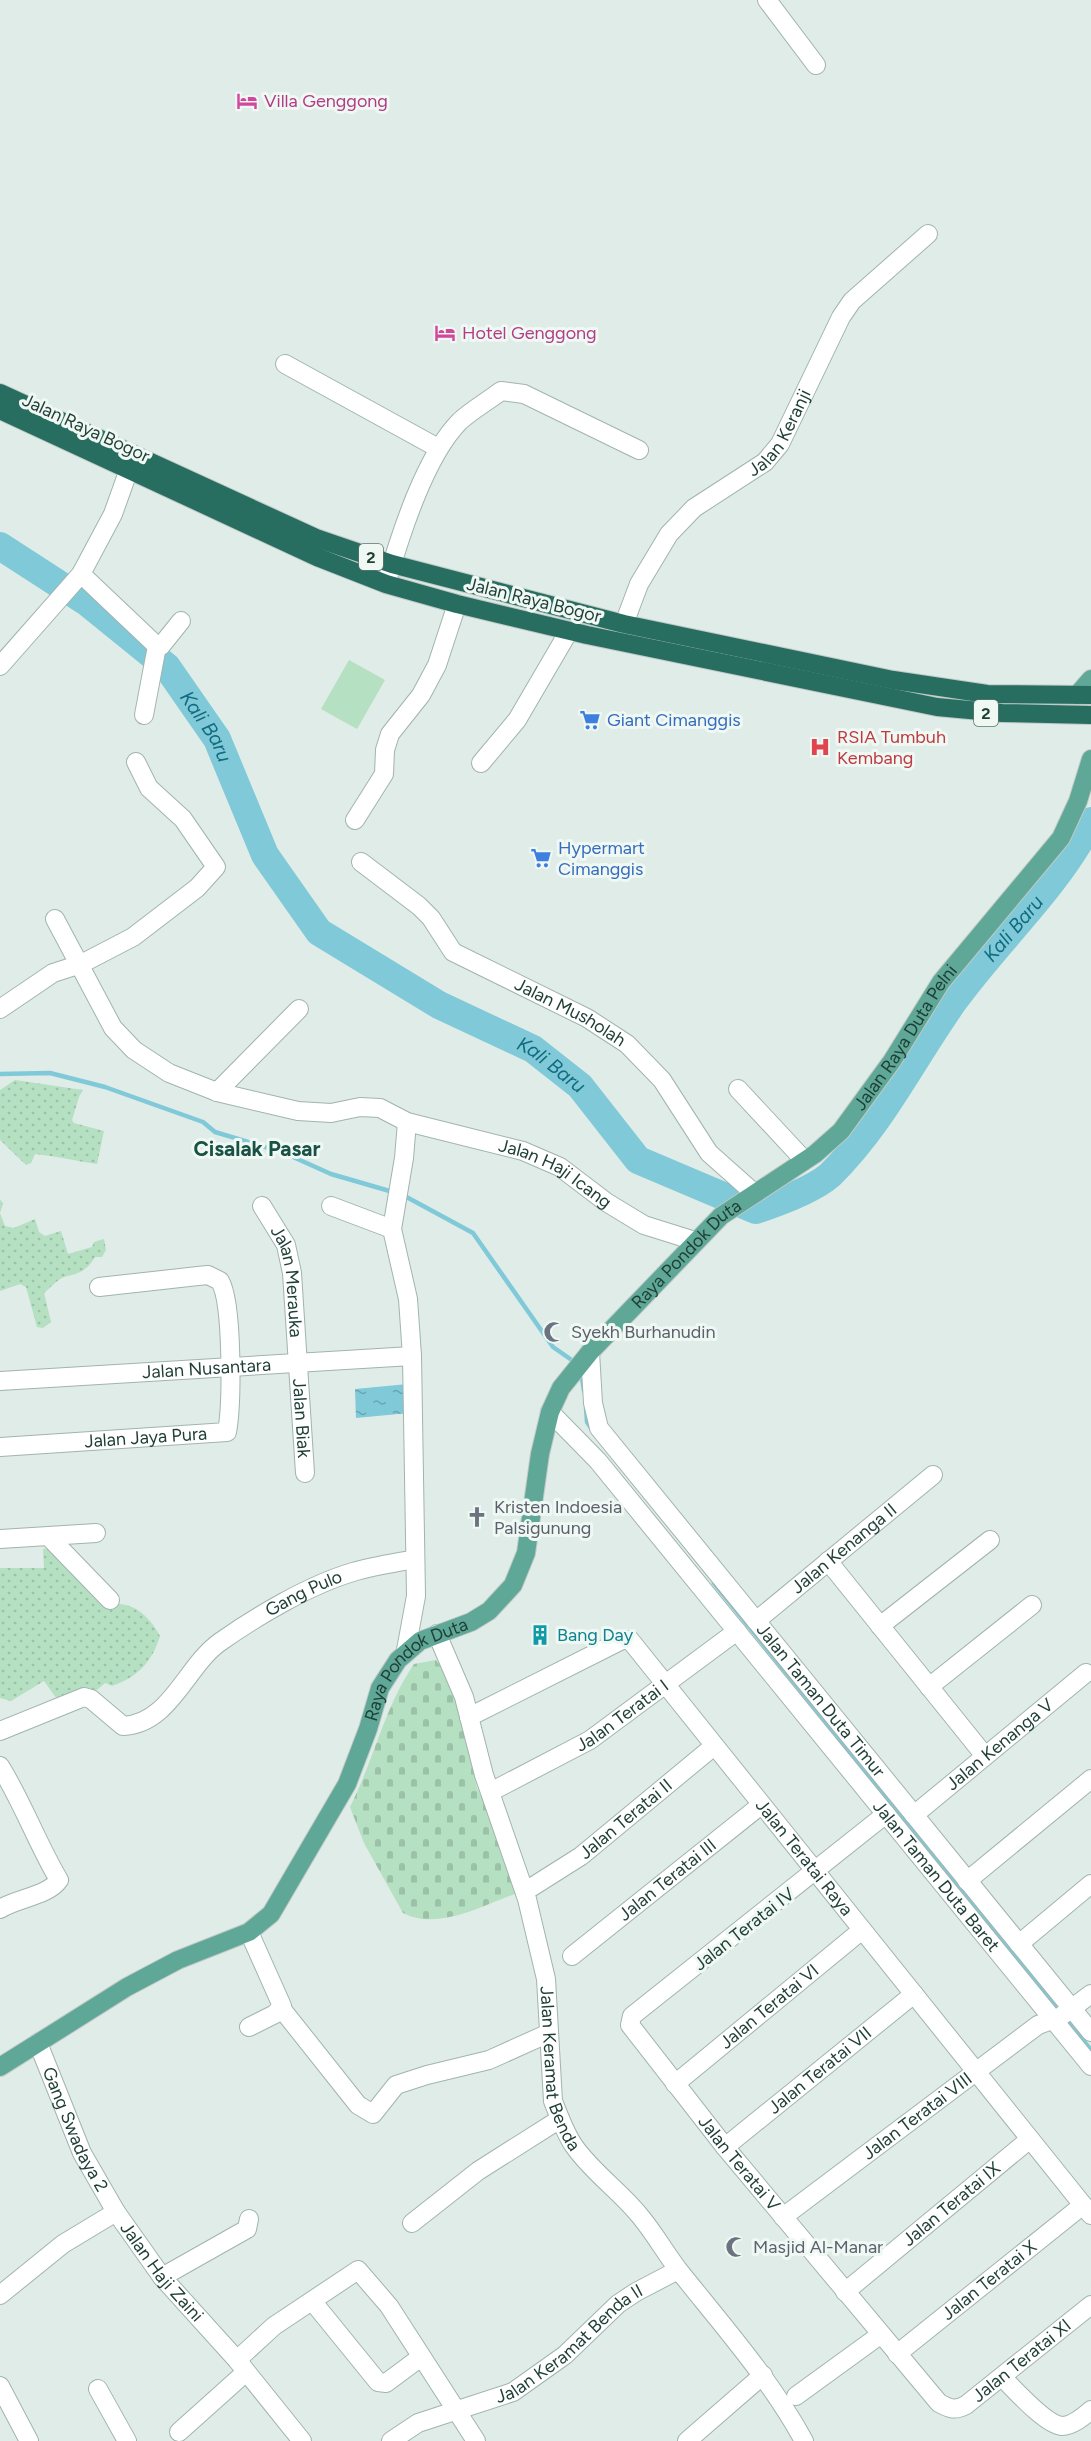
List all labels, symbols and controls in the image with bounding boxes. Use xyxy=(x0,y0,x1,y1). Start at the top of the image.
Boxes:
hotel icon: Villa Genggong xyxy=(235,89,259,113)
place label: Villa Genggong xyxy=(264,90,388,112)
hotel icon: Hotel Genggong xyxy=(433,321,457,345)
place label: Hotel Genggong xyxy=(462,322,597,344)
street label: Jalan Keranji xyxy=(744,386,816,481)
street label: Jalan Raya Bogor xyxy=(19,389,153,467)
road number: 2 xyxy=(359,544,383,570)
street label: Jalan Raya Bogor xyxy=(464,573,604,627)
water label: Kali Baru xyxy=(175,686,237,766)
road number: 2 xyxy=(974,700,998,726)
supermarket icon: Giant Cimanggis xyxy=(578,708,602,732)
place label: Giant Cimanggis xyxy=(607,709,741,731)
place label: RSIA Tumbuh Kembang xyxy=(837,726,946,769)
hospital icon: RSIA Tumbuh Kembang xyxy=(808,735,832,759)
place label: Hypermart Cimanggis xyxy=(558,837,645,880)
supermarket icon: Hypermart Cimanggis xyxy=(529,846,553,870)
water label: Kali Baru xyxy=(978,890,1048,967)
street label: Jalan Raya Duta Pelni xyxy=(849,960,962,1115)
street label: Jalan Musholah xyxy=(511,973,630,1051)
water label: Kali Baru xyxy=(513,1031,591,1098)
street label: Jalan Haji Icang xyxy=(496,1134,616,1213)
district label: Cisalak Pasar xyxy=(194,1136,321,1161)
street label: Raya Pondok Duta xyxy=(627,1195,746,1313)
street label: Jalan Merauka xyxy=(266,1221,307,1338)
mosque icon: Syekh Burhanudin xyxy=(542,1320,566,1344)
place label: Syekh Burhanudin xyxy=(571,1321,716,1343)
street label: Jalan Nusantara xyxy=(142,1354,272,1383)
street label: Jalan Biak xyxy=(288,1378,315,1459)
street label: Jalan Jaya Pura xyxy=(84,1422,208,1452)
place label: Kristen Indoesia Palsigunung xyxy=(494,1496,622,1539)
street label: Jalan Kenanga II xyxy=(787,1499,901,1598)
church icon: Kristen Indoesia Palsigunung xyxy=(465,1505,489,1529)
street label: Gang Pulo xyxy=(261,1565,345,1621)
street label: Raya Pondok Duta xyxy=(360,1613,471,1724)
street label: Jalan Taman Duta Timur xyxy=(752,1619,890,1782)
building icon: Bang Day xyxy=(528,1623,552,1647)
place label: Bang Day xyxy=(557,1624,634,1646)
street label: Jalan Teratai I xyxy=(572,1675,673,1756)
street label: Jalan Kenanga V xyxy=(941,1693,1058,1795)
street label: Jalan Teratai II xyxy=(575,1774,677,1864)
street label: Jalan Teratai Raya xyxy=(751,1795,858,1920)
street label: Jalan Taman Duta Baret xyxy=(868,1796,1005,1956)
street label: Jalan Teratai III xyxy=(614,1834,721,1926)
street label: Jalan Teratai IV xyxy=(689,1882,799,1975)
street label: Jalan Teratai VI xyxy=(715,1959,823,2054)
street label: Jalan Keramat Benda xyxy=(535,1986,585,2155)
street label: Jalan Teratai VII xyxy=(764,2022,876,2119)
street label: Gang Swadaya 2 xyxy=(38,2064,113,2196)
street label: Jalan Teratai VIII xyxy=(858,2068,976,2164)
street label: Jalan Teratai V xyxy=(694,2111,785,2216)
street label: Jalan Teratai IX xyxy=(898,2157,1005,2251)
street label: Jalan Haji Zaini xyxy=(116,2218,208,2326)
mosque icon: Masjid Al-Manar xyxy=(724,2235,748,2259)
street label: Jalan Teratai X xyxy=(937,2235,1041,2325)
place label: Masjid Al-Manar xyxy=(753,2236,883,2258)
street label: Jalan Keramat Benda II xyxy=(493,2279,646,2408)
street label: Jalan Teratai XI xyxy=(968,2314,1076,2407)

